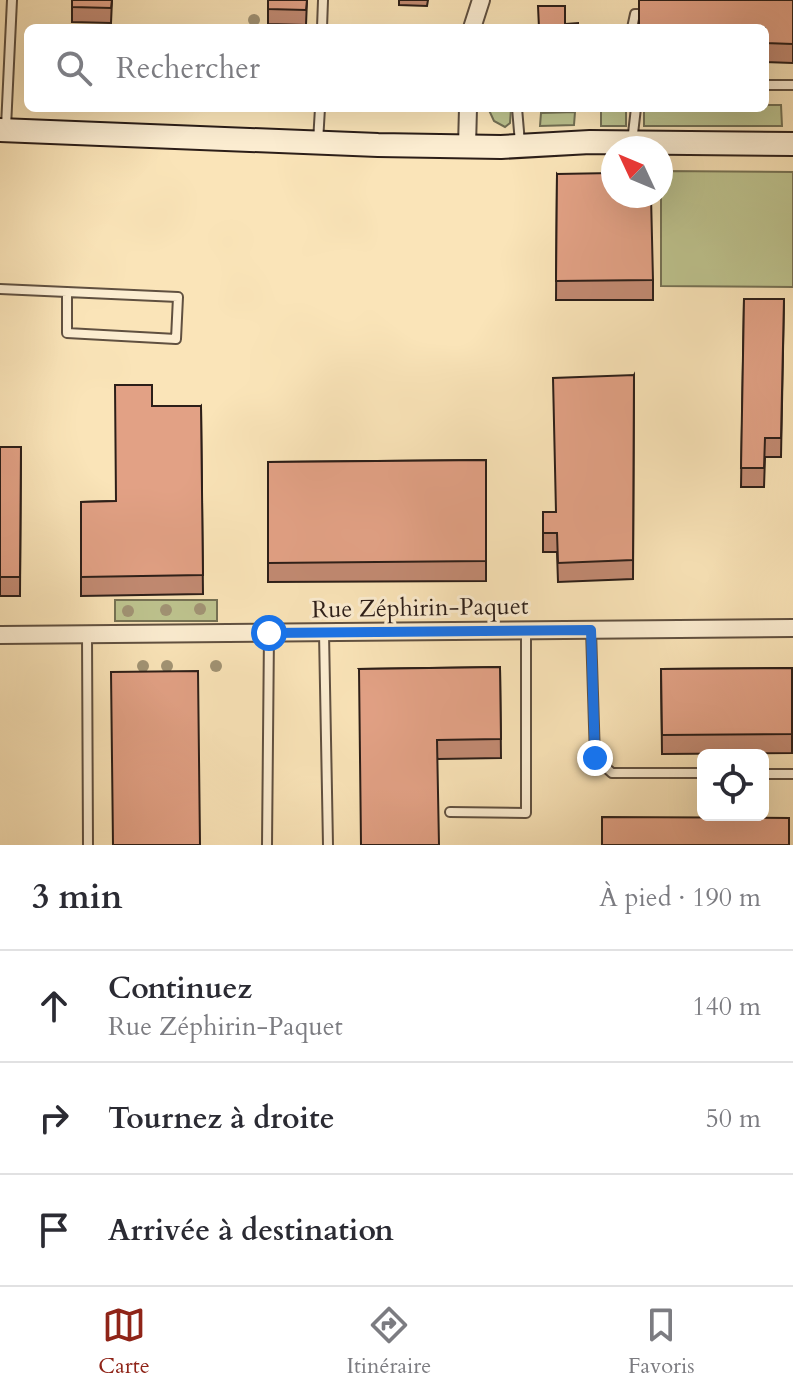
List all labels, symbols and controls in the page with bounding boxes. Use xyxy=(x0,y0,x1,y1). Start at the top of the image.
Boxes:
search box xyxy=(24,24,769,112)
icon: search xyxy=(52,46,96,90)
text: Rechercher xyxy=(116,48,260,89)
north arrow xyxy=(601,136,673,208)
street label: Rue Zéphirin-Paquet xyxy=(311,590,529,626)
route start xyxy=(251,615,287,651)
route end xyxy=(577,740,613,776)
map controls xyxy=(697,749,769,821)
button: locate xyxy=(697,749,769,821)
text: 3 min xyxy=(32,874,123,920)
text: À pied · 190 m xyxy=(599,880,761,915)
text: Continuez xyxy=(108,968,252,1009)
icon: ahead xyxy=(32,984,76,1028)
text: 140 m xyxy=(692,989,761,1024)
text: Rue Zéphirin-Paquet xyxy=(108,1009,343,1044)
icon: right xyxy=(32,1096,76,1140)
text: Tournez à droite xyxy=(108,1098,335,1139)
text: 50 m xyxy=(705,1101,761,1136)
icon: arrive xyxy=(32,1208,76,1252)
text: Arrivée à destination xyxy=(108,1210,394,1251)
tab: Carte xyxy=(98,1303,150,1381)
tab: Itinéraire xyxy=(346,1303,431,1381)
tab: Favoris xyxy=(628,1303,695,1381)

